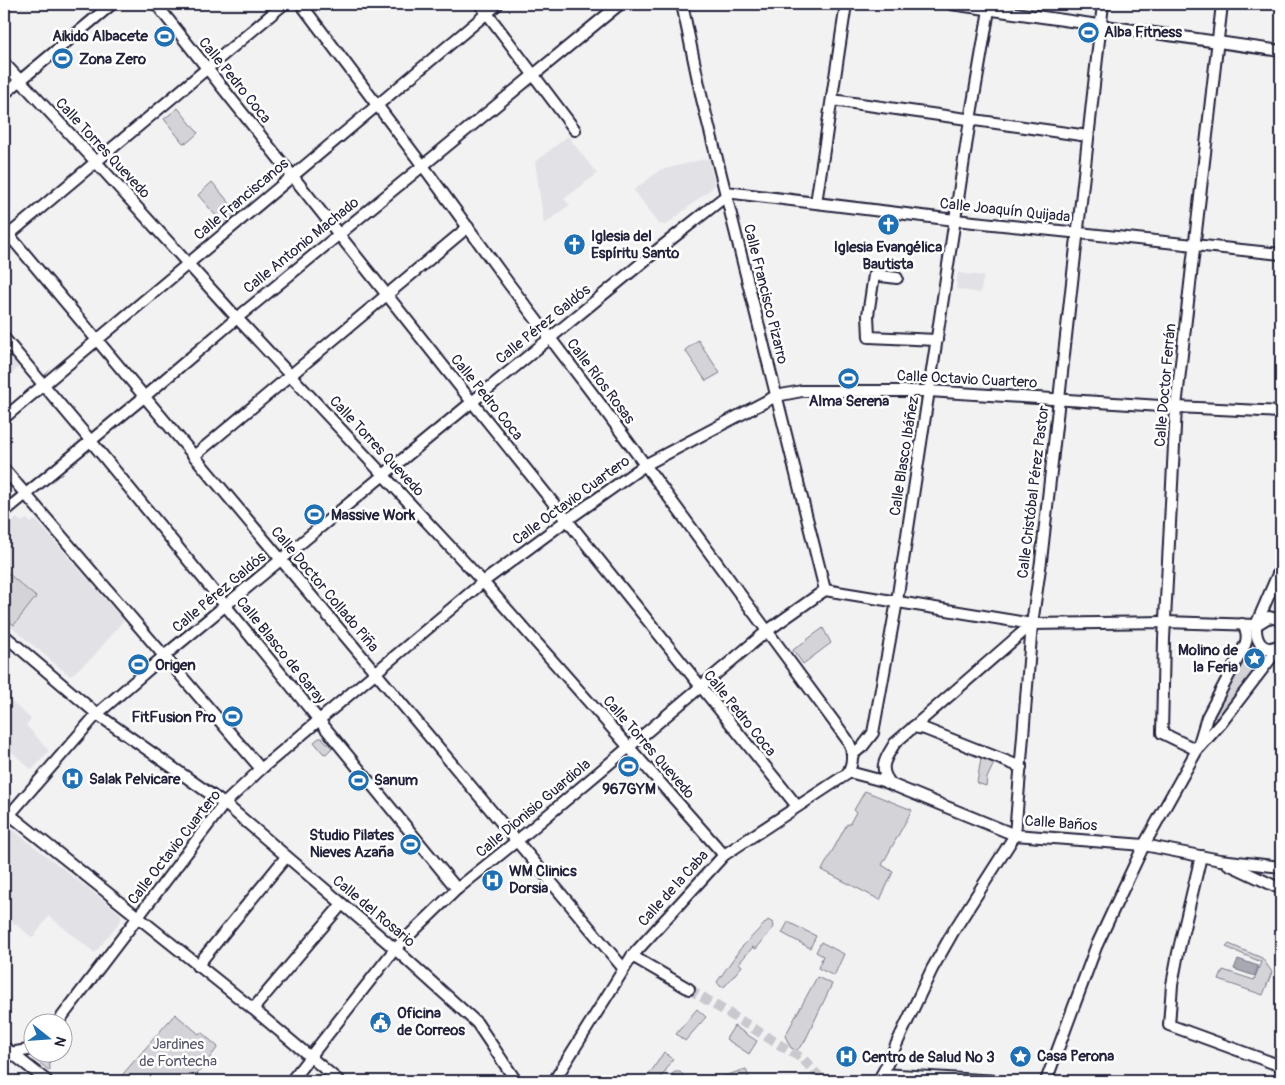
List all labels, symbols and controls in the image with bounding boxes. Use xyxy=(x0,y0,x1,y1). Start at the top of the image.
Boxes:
sports icon: Alba Fitness xyxy=(1076,20,1100,44)
place label: Alba Fitness xyxy=(1104,23,1182,42)
sports icon: Aikido Albacete xyxy=(152,24,176,48)
place label: Aikido Albacete xyxy=(52,27,149,46)
street label: Calle Pedro Coca xyxy=(194,33,275,127)
sports icon: Zona Zero xyxy=(51,47,75,71)
place label: Zona Zero xyxy=(79,50,146,69)
street label: Calle Torres Quevedo xyxy=(51,94,154,203)
street label: Calle Franciscanos xyxy=(190,154,293,245)
street label: Calle Antonio Machado xyxy=(240,193,363,298)
street label: Calle Joaquín Quijada xyxy=(939,194,1071,227)
church icon: Iglesia Evangélica Bautista xyxy=(876,212,900,236)
street label: Calle Francisco Pizarro xyxy=(739,222,792,366)
place label: Iglesia del Espíritu Santo xyxy=(591,227,679,263)
church icon: Iglesia del Espíritu Santo xyxy=(563,233,587,257)
place label: Iglesia Evangélica Bautista xyxy=(834,238,942,274)
street label: Calle Pérez Galdós xyxy=(492,280,595,368)
street label: Calle Doctor Ferrán xyxy=(1151,322,1180,448)
street label: Calle Ríos Rosas xyxy=(562,335,639,428)
street label: Calle Pedro Coca xyxy=(446,350,527,444)
sports icon: Alma Serena xyxy=(837,366,861,390)
street label: Calle Octavio Cuartero xyxy=(896,366,1038,393)
street label: Calle Torres Quevedo xyxy=(325,392,428,501)
place label: Alma Serena xyxy=(809,392,889,411)
street label: Calle Blasco Ibáñez xyxy=(886,395,923,517)
street label: Calle Cristóbal Pérez Pastor xyxy=(1013,404,1054,580)
street label: Calle Octavio Cuartero xyxy=(509,451,634,549)
sports icon: Massive Work xyxy=(303,503,327,527)
place label: Massive Work xyxy=(331,506,416,525)
street label: Calle Doctor Collado Piña xyxy=(267,523,383,656)
street label: Calle Pérez Galdós xyxy=(169,547,270,637)
street label: Calle Blasco de Garay xyxy=(232,593,330,708)
place label: Molino de la Feria xyxy=(1178,641,1239,677)
place icon: Molino de la Feria xyxy=(1242,647,1266,671)
sports icon: Origen xyxy=(127,653,151,677)
place label: Origen xyxy=(155,656,196,675)
street label: Calle Pedro Coca xyxy=(699,666,780,760)
street label: Calle Torres Quevedo xyxy=(599,692,699,803)
sports icon: FitFusion Pro xyxy=(220,705,244,729)
place label: FitFusion Pro xyxy=(132,708,216,727)
sports icon: 967GYM xyxy=(617,754,641,778)
street label: Calle Dionisio Guardiola xyxy=(472,755,595,862)
hospital icon: Salak Pelvicare xyxy=(61,767,85,791)
sports icon: Sanum xyxy=(346,768,370,792)
place label: Salak Pelvicare xyxy=(89,770,181,789)
place label: Sanum xyxy=(374,771,418,790)
place label: 967GYM xyxy=(602,780,656,799)
street label: Calle Octavio Cuartero xyxy=(124,786,225,909)
street label: Calle Baños xyxy=(1024,811,1098,836)
place label: Studio Pilates Nieves Azaña xyxy=(309,826,394,862)
sports icon: Studio Pilates Nieves Azaña xyxy=(398,832,422,856)
street label: Calle de la Caba xyxy=(634,846,713,931)
place label: WM Clinics Dorsia xyxy=(509,862,577,898)
hospital icon: WM Clinics Dorsia xyxy=(481,868,505,892)
street label: Calle del Rosario xyxy=(328,871,419,952)
place label: Oficina de Correos xyxy=(397,1004,465,1040)
public building icon: Oficina de Correos xyxy=(369,1010,393,1034)
north arrow xyxy=(22,1012,72,1062)
text: N xyxy=(50,1035,69,1049)
park label: Jardines de Fontecha xyxy=(139,1035,217,1071)
place icon: Casa Perona xyxy=(1009,1044,1033,1068)
hospital icon: Centro de Salud Nº 3 xyxy=(834,1045,858,1069)
place label: Casa Perona xyxy=(1037,1047,1114,1066)
place label: Centro de Salud Nº 3 xyxy=(862,1048,995,1067)

